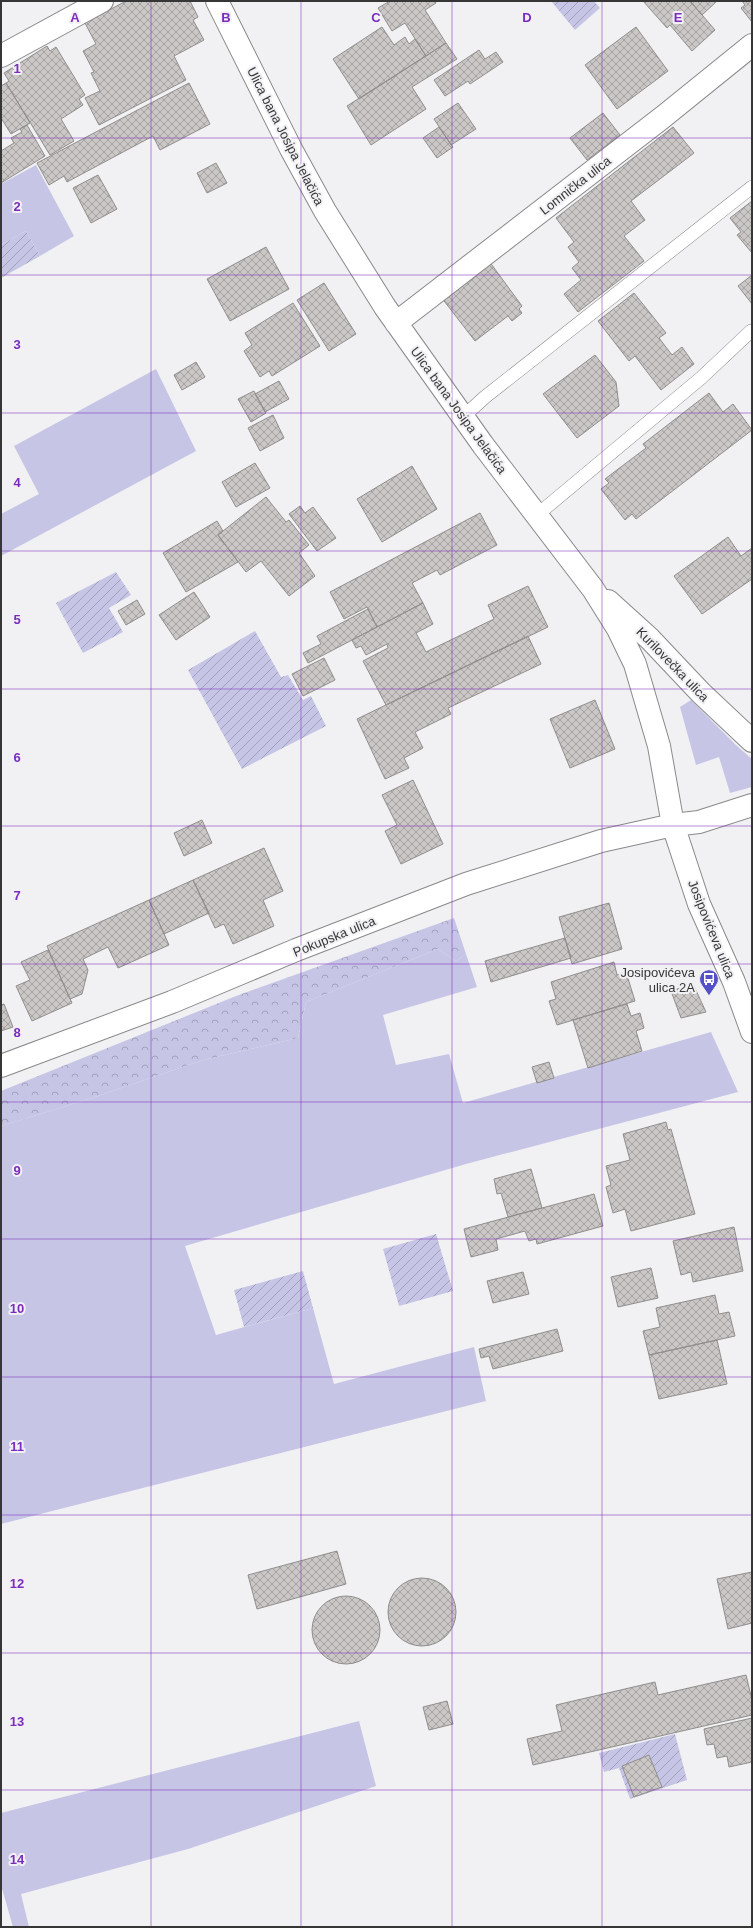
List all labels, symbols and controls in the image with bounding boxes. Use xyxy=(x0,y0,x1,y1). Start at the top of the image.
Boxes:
text: A xyxy=(70,10,80,25)
text: B xyxy=(221,10,231,25)
text: C xyxy=(371,10,381,25)
text: D xyxy=(522,10,532,25)
text: E xyxy=(674,10,683,25)
text: 1 xyxy=(13,61,21,76)
street label: Ulica bana Josipa Jelačića xyxy=(244,65,327,209)
street label: Lomnička ulica xyxy=(537,153,614,218)
text: 2 xyxy=(13,199,21,214)
text: 3 xyxy=(13,337,21,352)
street label: Ulica bana Josipa Jelačića xyxy=(408,344,510,477)
text: 4 xyxy=(13,475,21,490)
text: 5 xyxy=(13,612,21,627)
street label: Kurilovečka ulica xyxy=(633,624,712,705)
text: 6 xyxy=(13,750,21,765)
street label: Josipovićeva ulica xyxy=(685,878,738,981)
text: 7 xyxy=(13,888,21,903)
street label: Pokupska ulica xyxy=(291,913,378,960)
place label: Josipovićeva ulica 2A xyxy=(621,965,696,995)
bus stop icon: Josipovićeva ulica 2A xyxy=(698,968,720,996)
text: 8 xyxy=(13,1025,21,1040)
text: 9 xyxy=(13,1163,21,1178)
text: 10 xyxy=(10,1301,24,1316)
text: 11 xyxy=(10,1439,24,1454)
text: 12 xyxy=(10,1576,24,1591)
text: 13 xyxy=(10,1714,24,1729)
text: 14 xyxy=(10,1852,25,1867)

